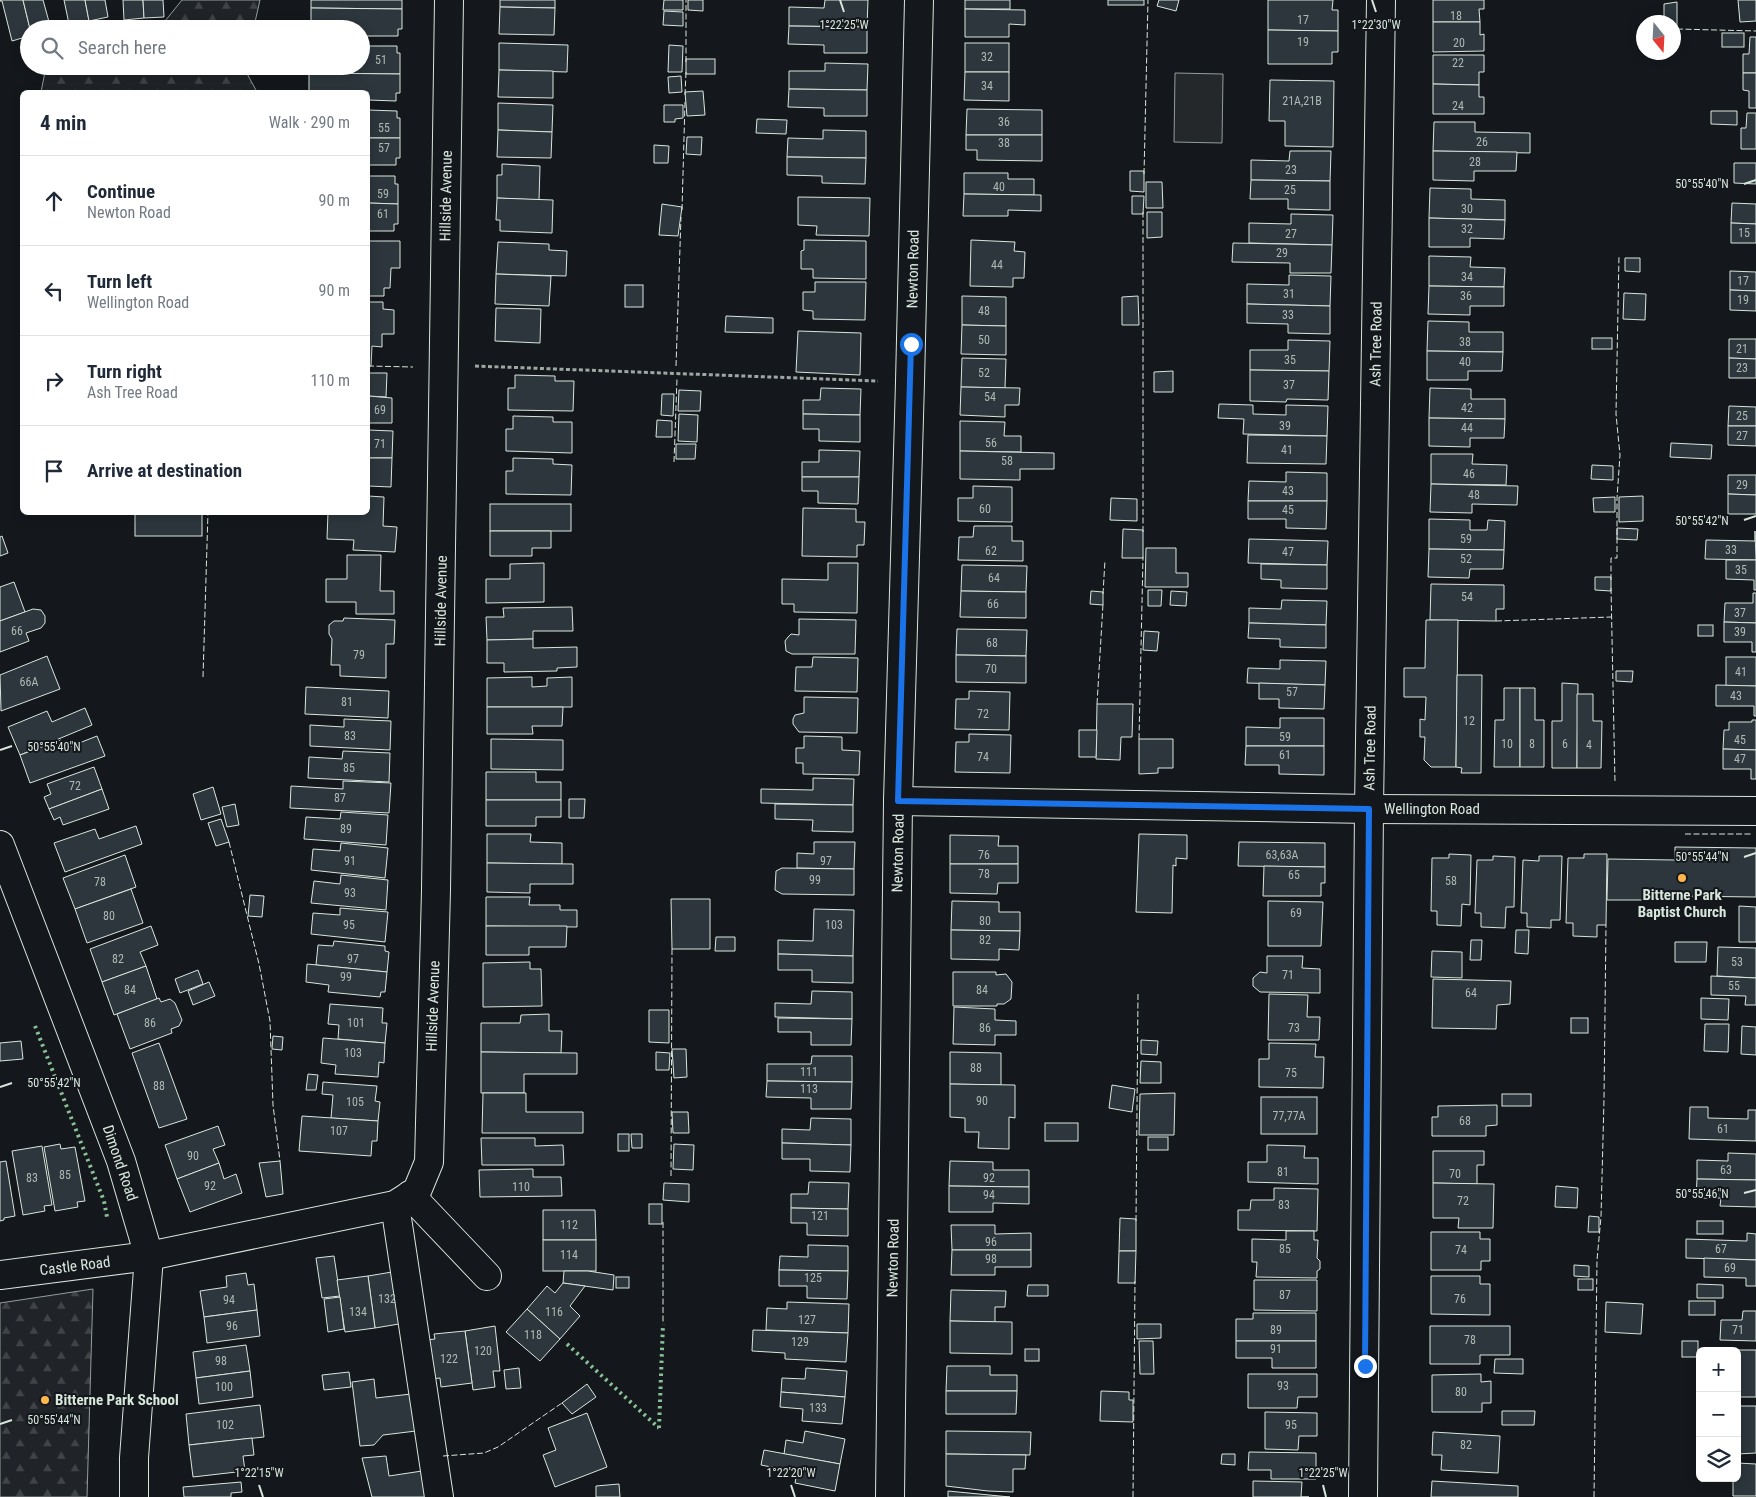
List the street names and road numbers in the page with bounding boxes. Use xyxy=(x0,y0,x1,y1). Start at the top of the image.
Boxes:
street label: Hillside Avenue xyxy=(436,150,456,242)
street label: Newton Road xyxy=(903,229,923,309)
street label: Ash Tree Road xyxy=(1366,301,1386,387)
street label: Hillside Avenue xyxy=(431,555,451,647)
street label: Ash Tree Road xyxy=(1360,705,1380,791)
street label: Wellington Road xyxy=(1384,800,1480,818)
street label: Newton Road xyxy=(888,813,908,893)
street label: Hillside Avenue xyxy=(422,960,444,1052)
street label: Dimond Road xyxy=(99,1123,141,1203)
street label: Newton Road xyxy=(883,1218,903,1298)
street label: Castle Road xyxy=(39,1253,111,1279)

